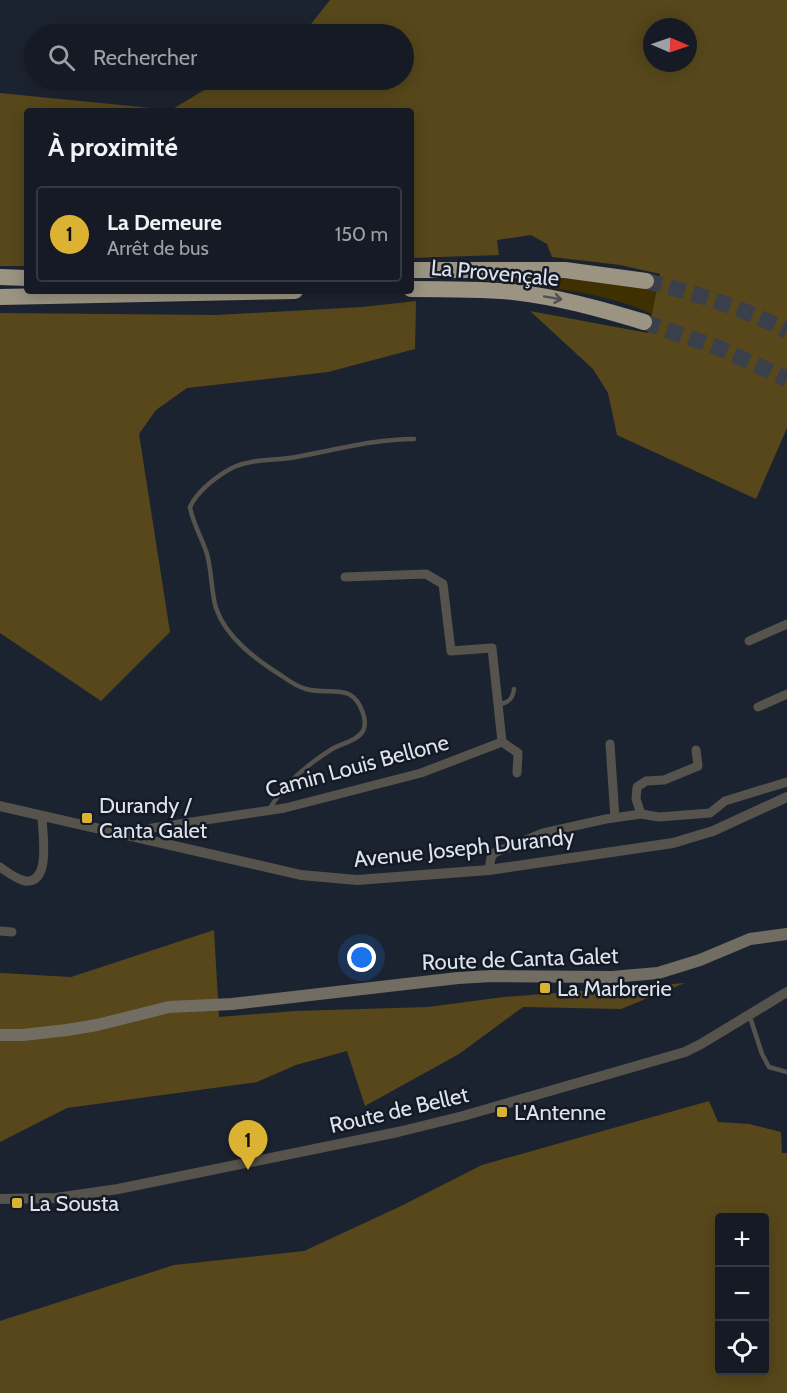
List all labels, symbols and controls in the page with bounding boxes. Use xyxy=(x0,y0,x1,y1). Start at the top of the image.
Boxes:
north arrow xyxy=(643,18,697,72)
search box xyxy=(24,24,414,90)
icon: search xyxy=(45,41,78,74)
text: Rechercher xyxy=(93,44,197,71)
text: À proximité xyxy=(48,131,178,163)
text: La Demeure xyxy=(107,209,222,236)
text: 1 xyxy=(66,222,73,246)
text: 150 m xyxy=(335,222,388,246)
text: Arrêt de bus xyxy=(107,236,209,260)
street label: La Provençale xyxy=(430,254,560,292)
one-way arrow xyxy=(543,293,562,304)
street label: Camin Louis Bellone xyxy=(262,729,452,803)
place label: Durandy / Canta Galet xyxy=(99,792,208,844)
marker: Durandy / Canta Galet xyxy=(80,811,94,825)
street label: Avenue Joseph Durandy xyxy=(352,823,576,873)
street label: Route de Canta Galet xyxy=(421,942,619,976)
your location xyxy=(347,943,376,972)
place label: La Marbrerie xyxy=(557,975,672,1002)
marker: La Marbrerie xyxy=(538,981,552,995)
street label: Route de Bellet xyxy=(327,1081,472,1139)
place label: L'Antenne xyxy=(514,1099,606,1126)
marker: L'Antenne xyxy=(495,1105,509,1119)
pin: 1 xyxy=(228,1120,268,1170)
place label: La Sousta xyxy=(29,1190,120,1217)
marker: La Sousta xyxy=(10,1196,24,1210)
map controls xyxy=(715,1213,769,1375)
button: + xyxy=(715,1213,769,1267)
button: − xyxy=(715,1267,769,1321)
button: locate xyxy=(715,1321,769,1375)

